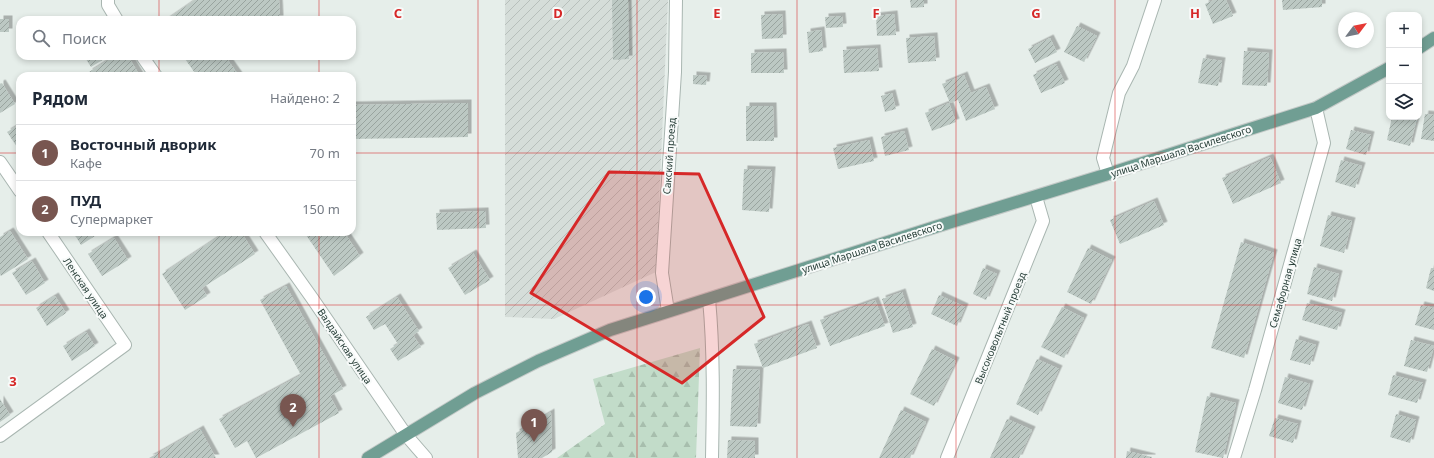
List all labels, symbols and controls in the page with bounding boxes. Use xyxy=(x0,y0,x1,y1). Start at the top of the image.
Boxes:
text: C xyxy=(394,4,402,22)
text: D xyxy=(553,4,563,22)
text: E xyxy=(713,4,721,22)
text: F xyxy=(872,4,880,22)
text: G xyxy=(1031,4,1041,22)
text: H xyxy=(1190,4,1200,22)
north arrow xyxy=(1338,12,1374,48)
map controls xyxy=(1386,12,1422,120)
button: + xyxy=(1386,12,1422,48)
search box xyxy=(16,16,356,60)
icon: search xyxy=(30,27,52,49)
text: Поиск xyxy=(62,28,107,48)
button: − xyxy=(1386,48,1422,84)
button: layers xyxy=(1386,84,1422,120)
text: Рядом xyxy=(32,87,88,110)
text: Найдено: 2 xyxy=(270,89,340,107)
street label: Сакский проезд xyxy=(659,117,679,195)
street label: улица Маршала Василевского xyxy=(1109,122,1253,180)
text: Восточный дворик xyxy=(70,134,217,154)
text: 1 xyxy=(41,144,49,162)
text: 70 m xyxy=(310,144,340,162)
text: Кафе xyxy=(70,154,102,172)
text: ПУД xyxy=(70,190,101,210)
text: 2 xyxy=(41,200,49,218)
text: 150 m xyxy=(302,200,340,218)
text: Супермаркет xyxy=(70,210,153,228)
street label: улица Маршала Василевского xyxy=(800,218,944,276)
street label: Семафорная улица xyxy=(1265,236,1305,330)
street label: Ленская улица xyxy=(60,255,112,321)
street label: Высоковольтный проезд xyxy=(971,270,1029,386)
your location xyxy=(636,287,656,307)
street label: Валдайская улица xyxy=(315,306,375,386)
text: 3 xyxy=(9,372,17,390)
pin: 2 xyxy=(280,394,306,427)
pin: 1 xyxy=(521,409,547,442)

